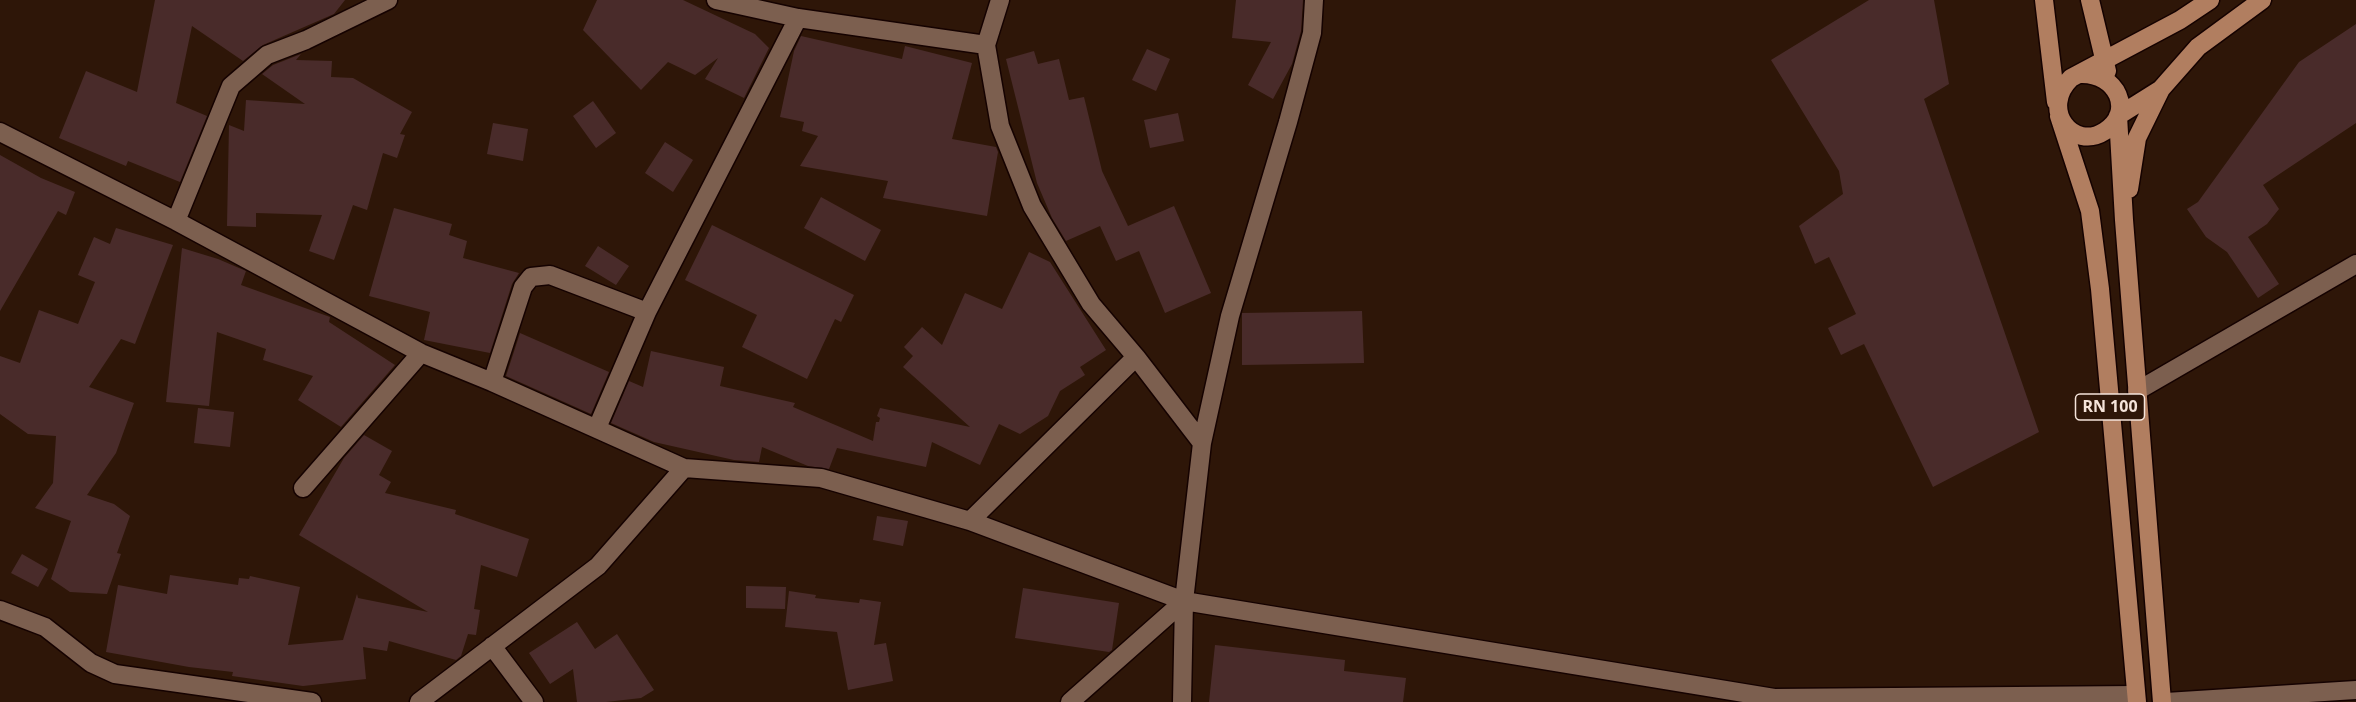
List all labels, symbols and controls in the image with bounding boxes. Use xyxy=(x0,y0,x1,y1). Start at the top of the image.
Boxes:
road number: RN 100 xyxy=(2076,394,2144,420)

